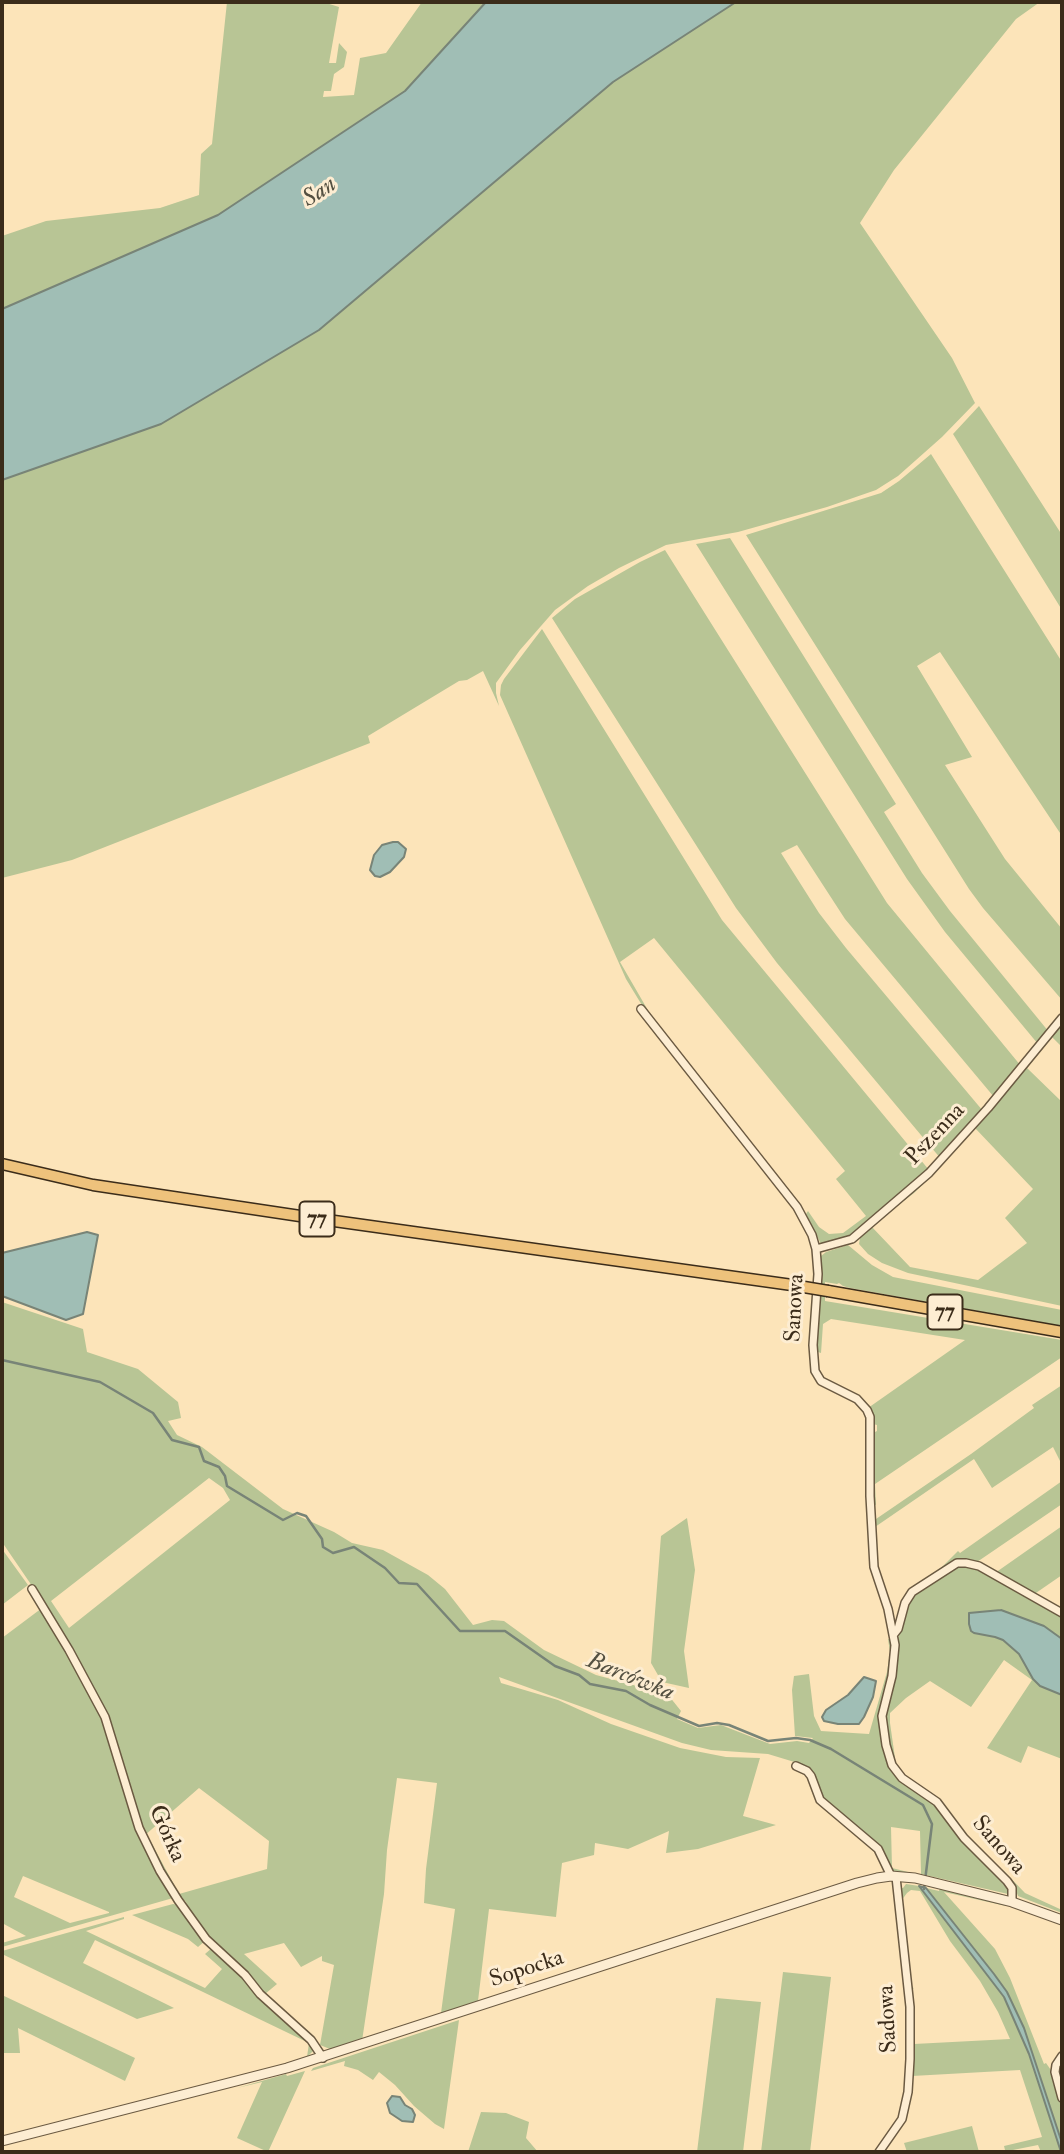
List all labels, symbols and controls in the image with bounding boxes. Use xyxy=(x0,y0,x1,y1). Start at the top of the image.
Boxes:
water label: San xyxy=(297,171,343,215)
street label: Pszenna xyxy=(900,1098,972,1172)
road number: 77 xyxy=(300,1202,334,1236)
street label: Sanowa xyxy=(780,1273,812,1343)
road number: 77 xyxy=(928,1294,962,1330)
water label: Barcówka xyxy=(582,1647,678,1709)
street label: Górka xyxy=(141,1801,191,1867)
street label: Sanowa xyxy=(965,1811,1031,1881)
street label: Sopocka xyxy=(487,1945,567,1995)
street label: Sadowa xyxy=(873,1984,905,2054)

